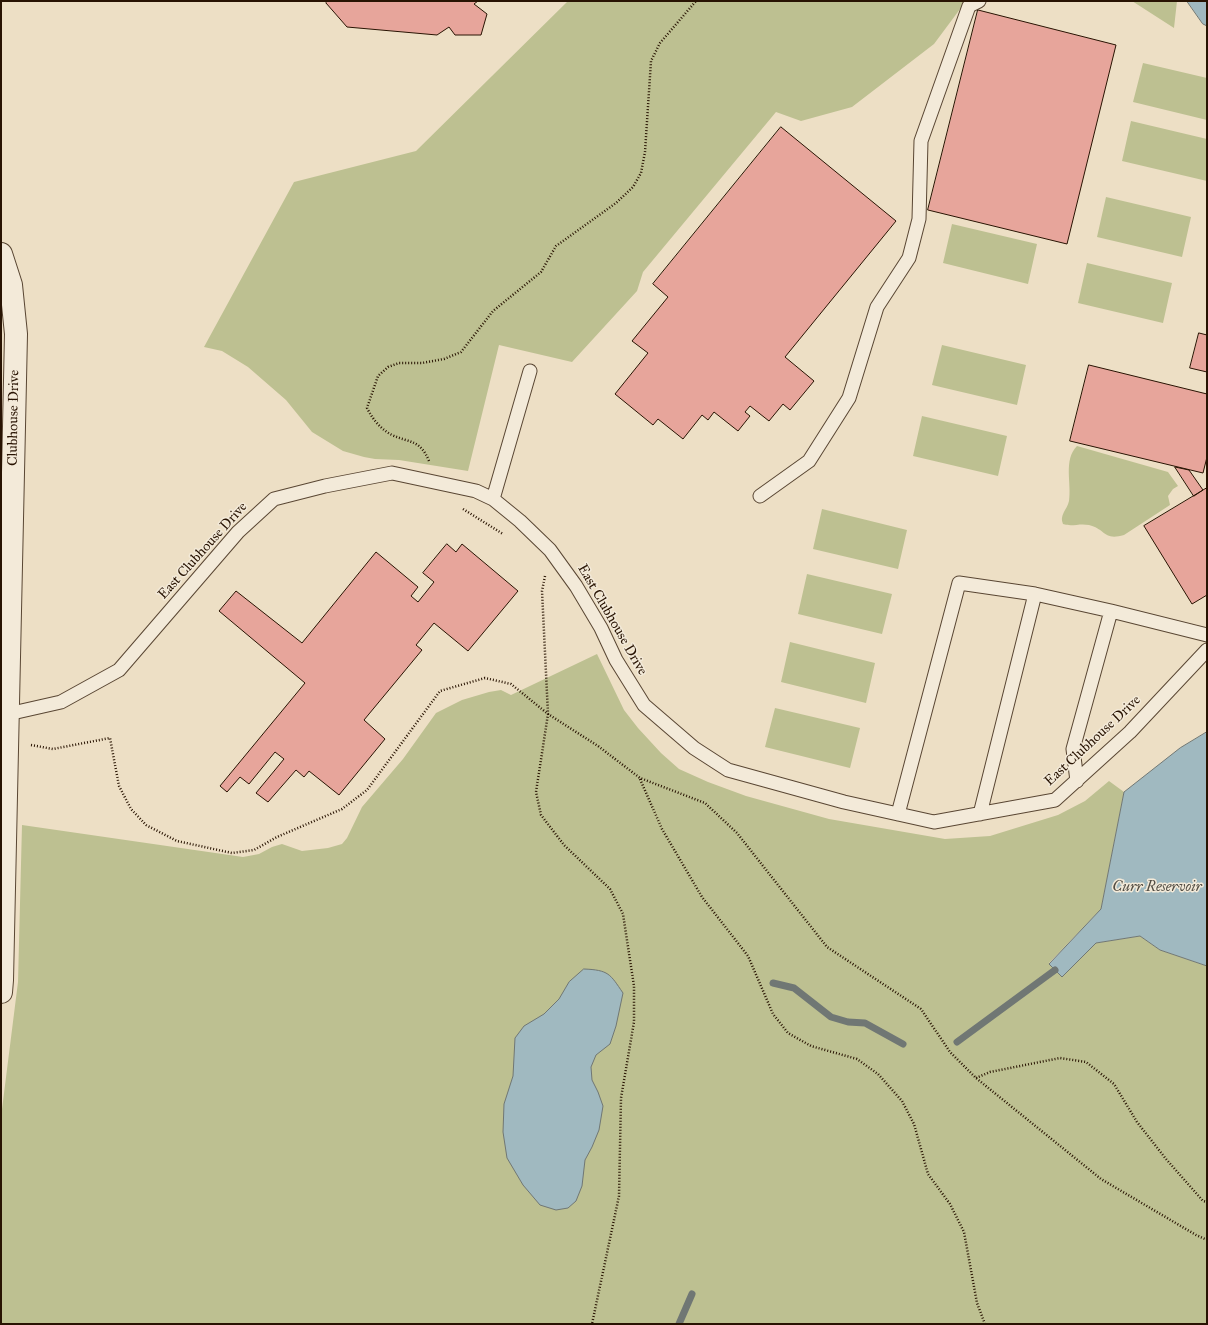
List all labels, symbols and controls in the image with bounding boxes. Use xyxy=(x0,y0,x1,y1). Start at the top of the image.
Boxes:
street label: Clubhouse Drive xyxy=(5,370,23,466)
street label: East Clubhouse Drive xyxy=(155,499,251,603)
street label: East Clubhouse Drive xyxy=(573,562,651,678)
street label: East Clubhouse Drive xyxy=(1042,692,1144,790)
water label: Curr Reservoir xyxy=(1112,878,1202,896)

